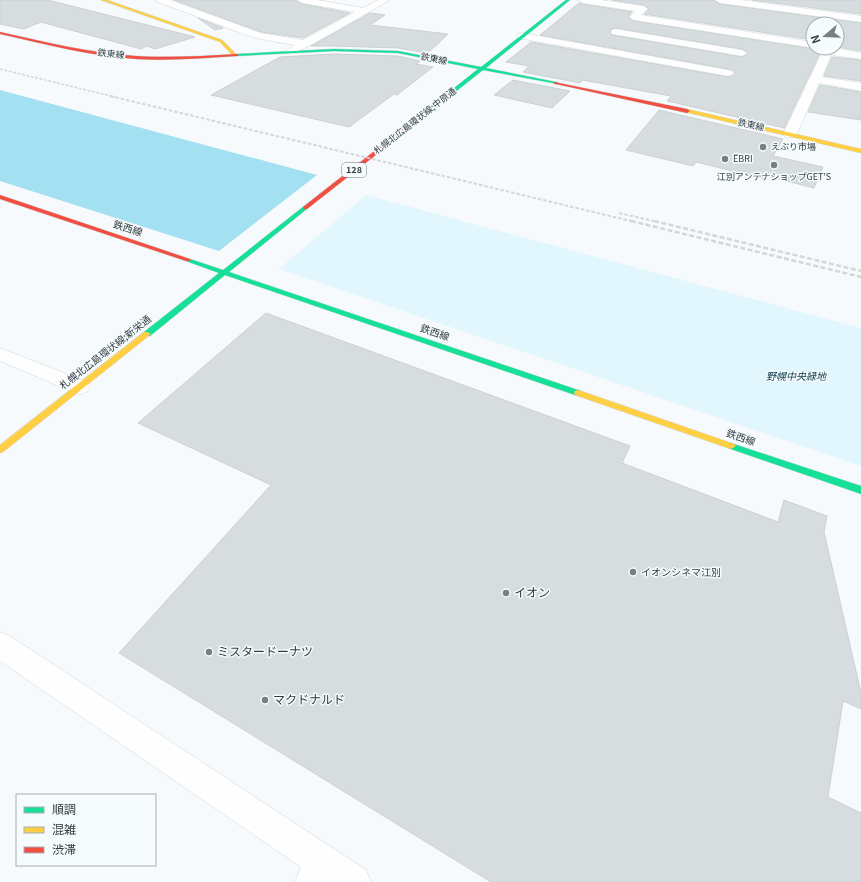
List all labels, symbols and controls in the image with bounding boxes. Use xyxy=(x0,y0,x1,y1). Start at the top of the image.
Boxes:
north arrow xyxy=(805,16,845,56)
text: N xyxy=(806,33,824,46)
street label: 鉄東線 xyxy=(97,46,126,61)
street label: 鉄東線 xyxy=(420,50,450,68)
street label: 札幌北広島環状線;中原通 xyxy=(371,84,459,157)
street label: 鉄東線 xyxy=(736,115,767,134)
place label: えぶり市場 xyxy=(771,140,816,153)
marker: えぶり市場 xyxy=(758,142,768,152)
place label: ËBRI xyxy=(733,152,753,165)
marker: ËBRI xyxy=(720,154,730,164)
marker: 江別アンテナショップGET’S xyxy=(769,160,779,170)
road number: 128 xyxy=(342,163,366,177)
place label: 江別アンテナショップGET’S xyxy=(717,170,831,183)
street label: 鉄西線 xyxy=(112,216,145,239)
street label: 札幌北広島環状線;新栄通 xyxy=(56,311,154,392)
street label: 鉄西線 xyxy=(419,320,452,344)
park label: 野幌中央緑地 xyxy=(766,368,827,383)
street label: 鉄西線 xyxy=(725,425,758,449)
place label: イオンシネマ江別 xyxy=(641,564,721,579)
marker: イオンシネマ江別 xyxy=(628,567,638,577)
place label: イオン xyxy=(514,583,550,600)
marker: イオン xyxy=(501,588,511,598)
place label: ミスタードーナツ xyxy=(217,642,313,659)
marker: ミスタードーナツ xyxy=(204,647,214,657)
place label: マクドナルド xyxy=(273,690,345,707)
marker: マクドナルド xyxy=(260,695,270,705)
legend xyxy=(16,794,156,866)
text: 順調 xyxy=(52,800,76,817)
text: 混雑 xyxy=(52,820,76,837)
text: 渋滞 xyxy=(52,840,76,857)

